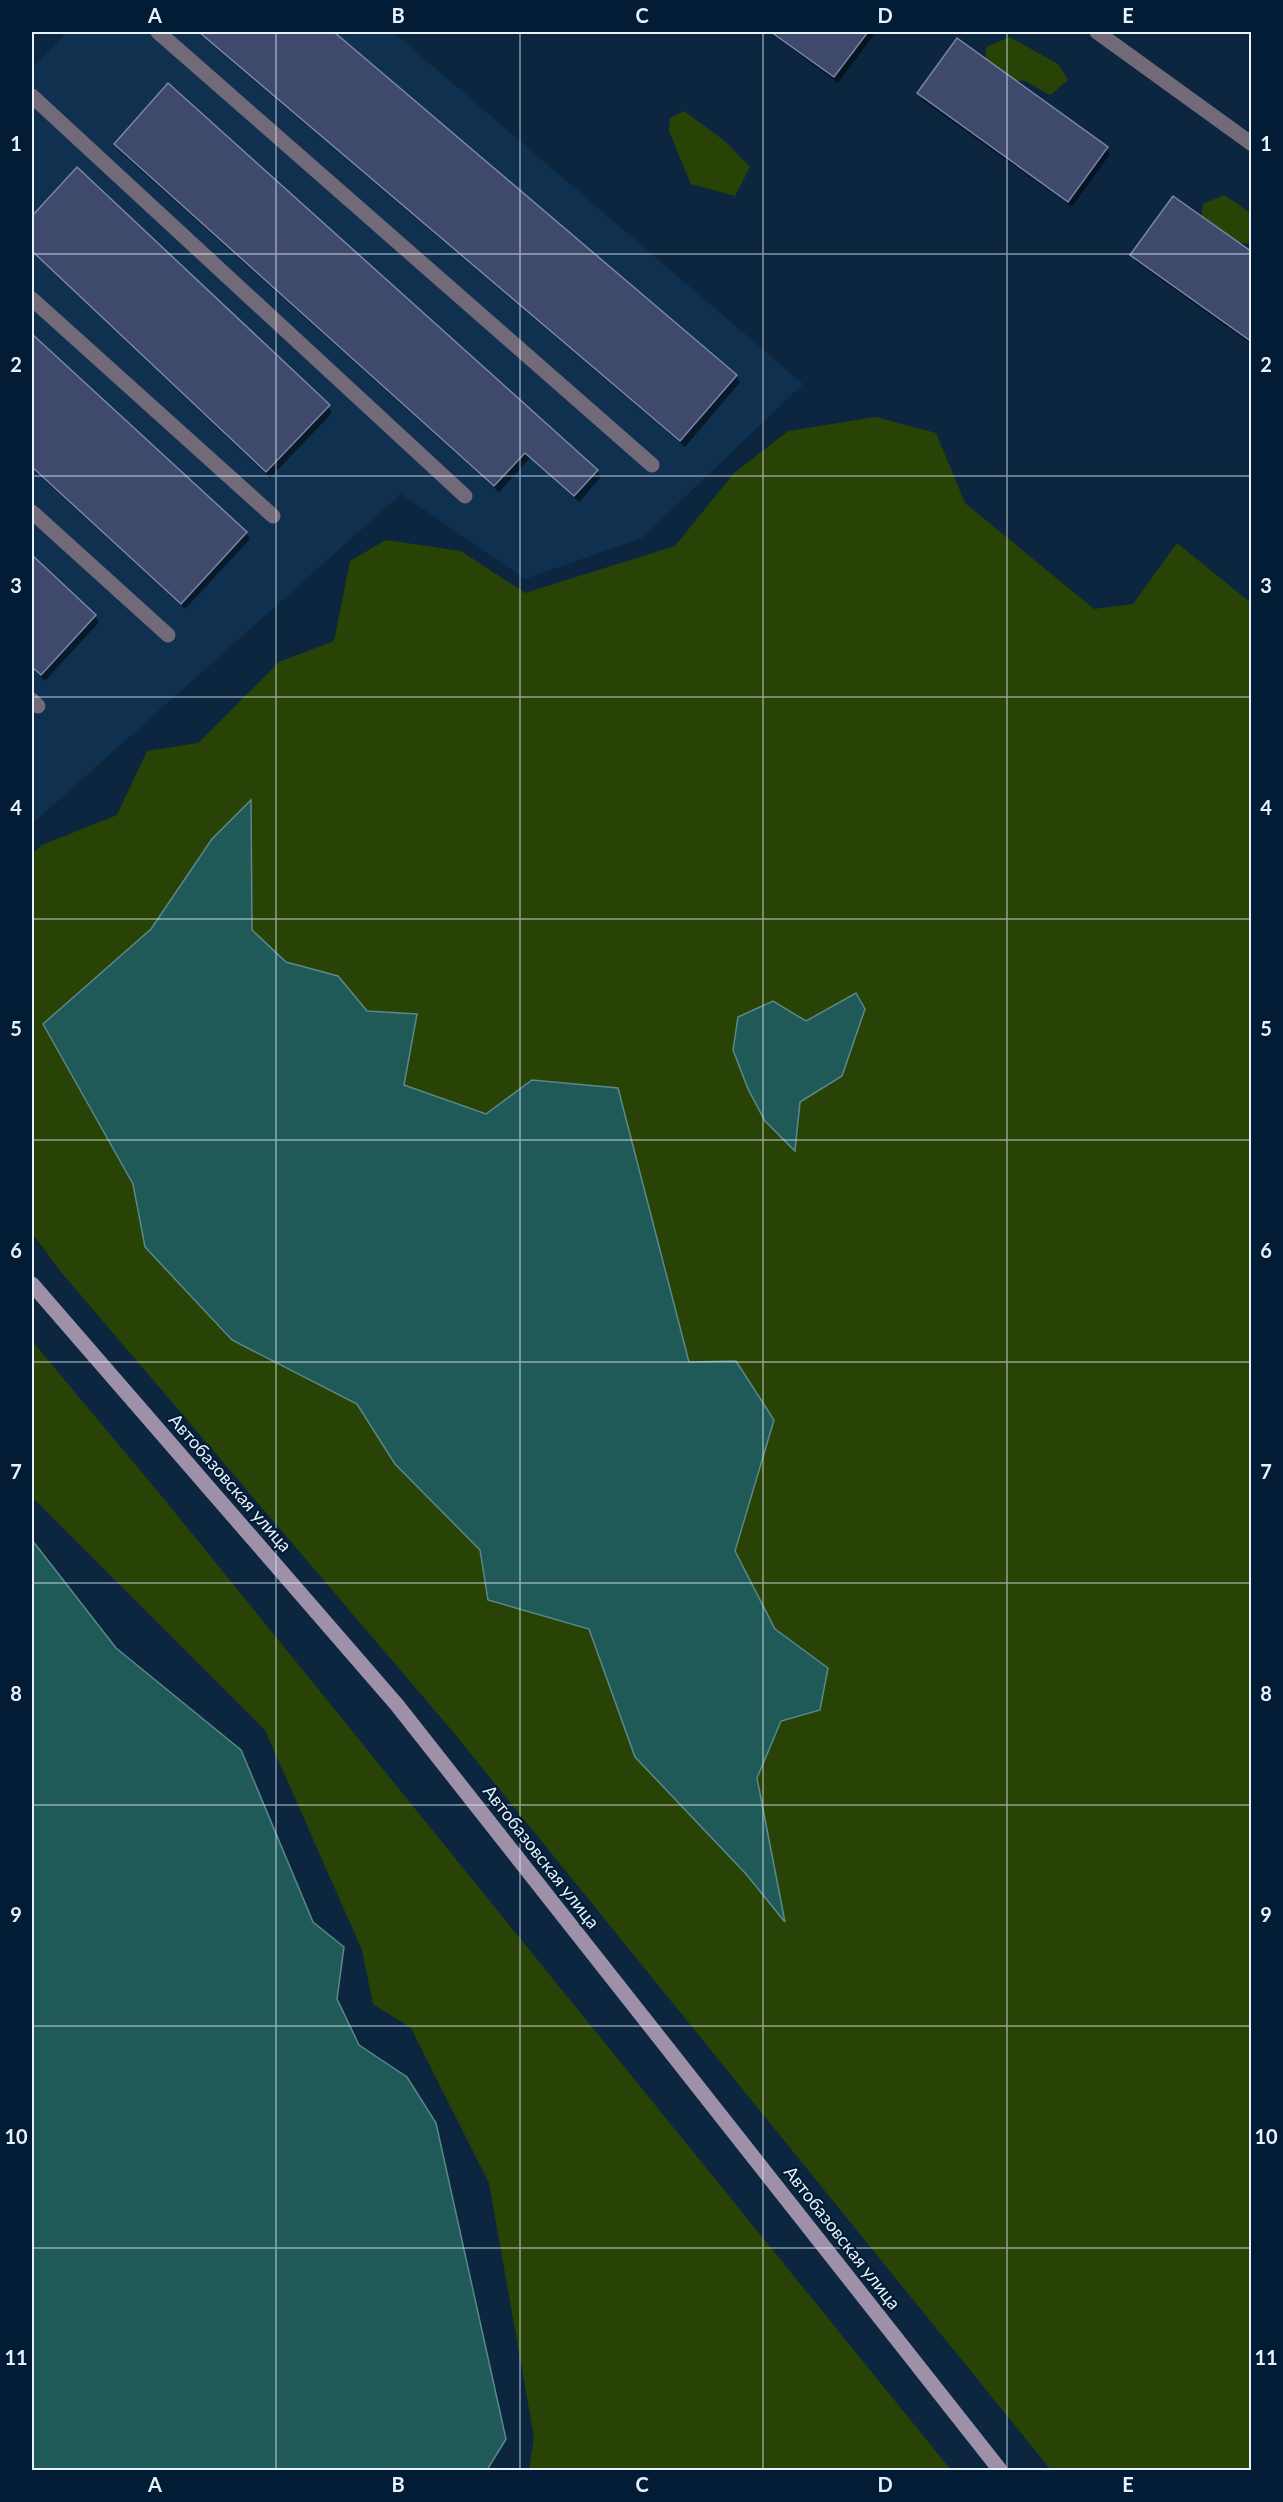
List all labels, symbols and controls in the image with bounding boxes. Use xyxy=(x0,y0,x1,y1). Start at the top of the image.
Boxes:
text: A xyxy=(147,3,162,27)
text: B xyxy=(391,3,405,27)
text: C xyxy=(635,3,649,27)
text: D xyxy=(877,3,893,27)
text: E xyxy=(1122,3,1134,27)
text: 1 xyxy=(10,131,22,155)
text: 1 xyxy=(1260,131,1272,155)
text: 2 xyxy=(10,352,22,376)
text: 2 xyxy=(1260,352,1272,376)
text: 3 xyxy=(10,573,22,597)
text: 3 xyxy=(1260,573,1272,597)
text: 4 xyxy=(10,795,22,819)
text: 4 xyxy=(1260,795,1272,819)
text: 5 xyxy=(10,1016,22,1040)
text: 5 xyxy=(1260,1016,1272,1040)
text: 6 xyxy=(10,1238,22,1262)
text: 6 xyxy=(1260,1238,1272,1262)
street label: Автобазовская улица xyxy=(165,1409,297,1556)
text: 7 xyxy=(10,1459,22,1483)
text: 7 xyxy=(1260,1459,1272,1483)
text: 8 xyxy=(10,1681,22,1705)
text: 8 xyxy=(1260,1681,1272,1705)
street label: Автобазовская улица xyxy=(479,1780,605,1933)
text: 9 xyxy=(10,1902,22,1926)
text: 9 xyxy=(1260,1902,1272,1926)
text: 10 xyxy=(4,2124,28,2148)
text: 10 xyxy=(1254,2124,1278,2148)
street label: Автобазовская улица xyxy=(780,2161,906,2314)
text: 11 xyxy=(4,2345,28,2369)
text: 11 xyxy=(1254,2345,1278,2369)
text: A xyxy=(147,2472,162,2496)
text: B xyxy=(391,2472,405,2496)
text: C xyxy=(635,2472,649,2496)
text: D xyxy=(877,2472,893,2496)
text: E xyxy=(1122,2472,1134,2496)

